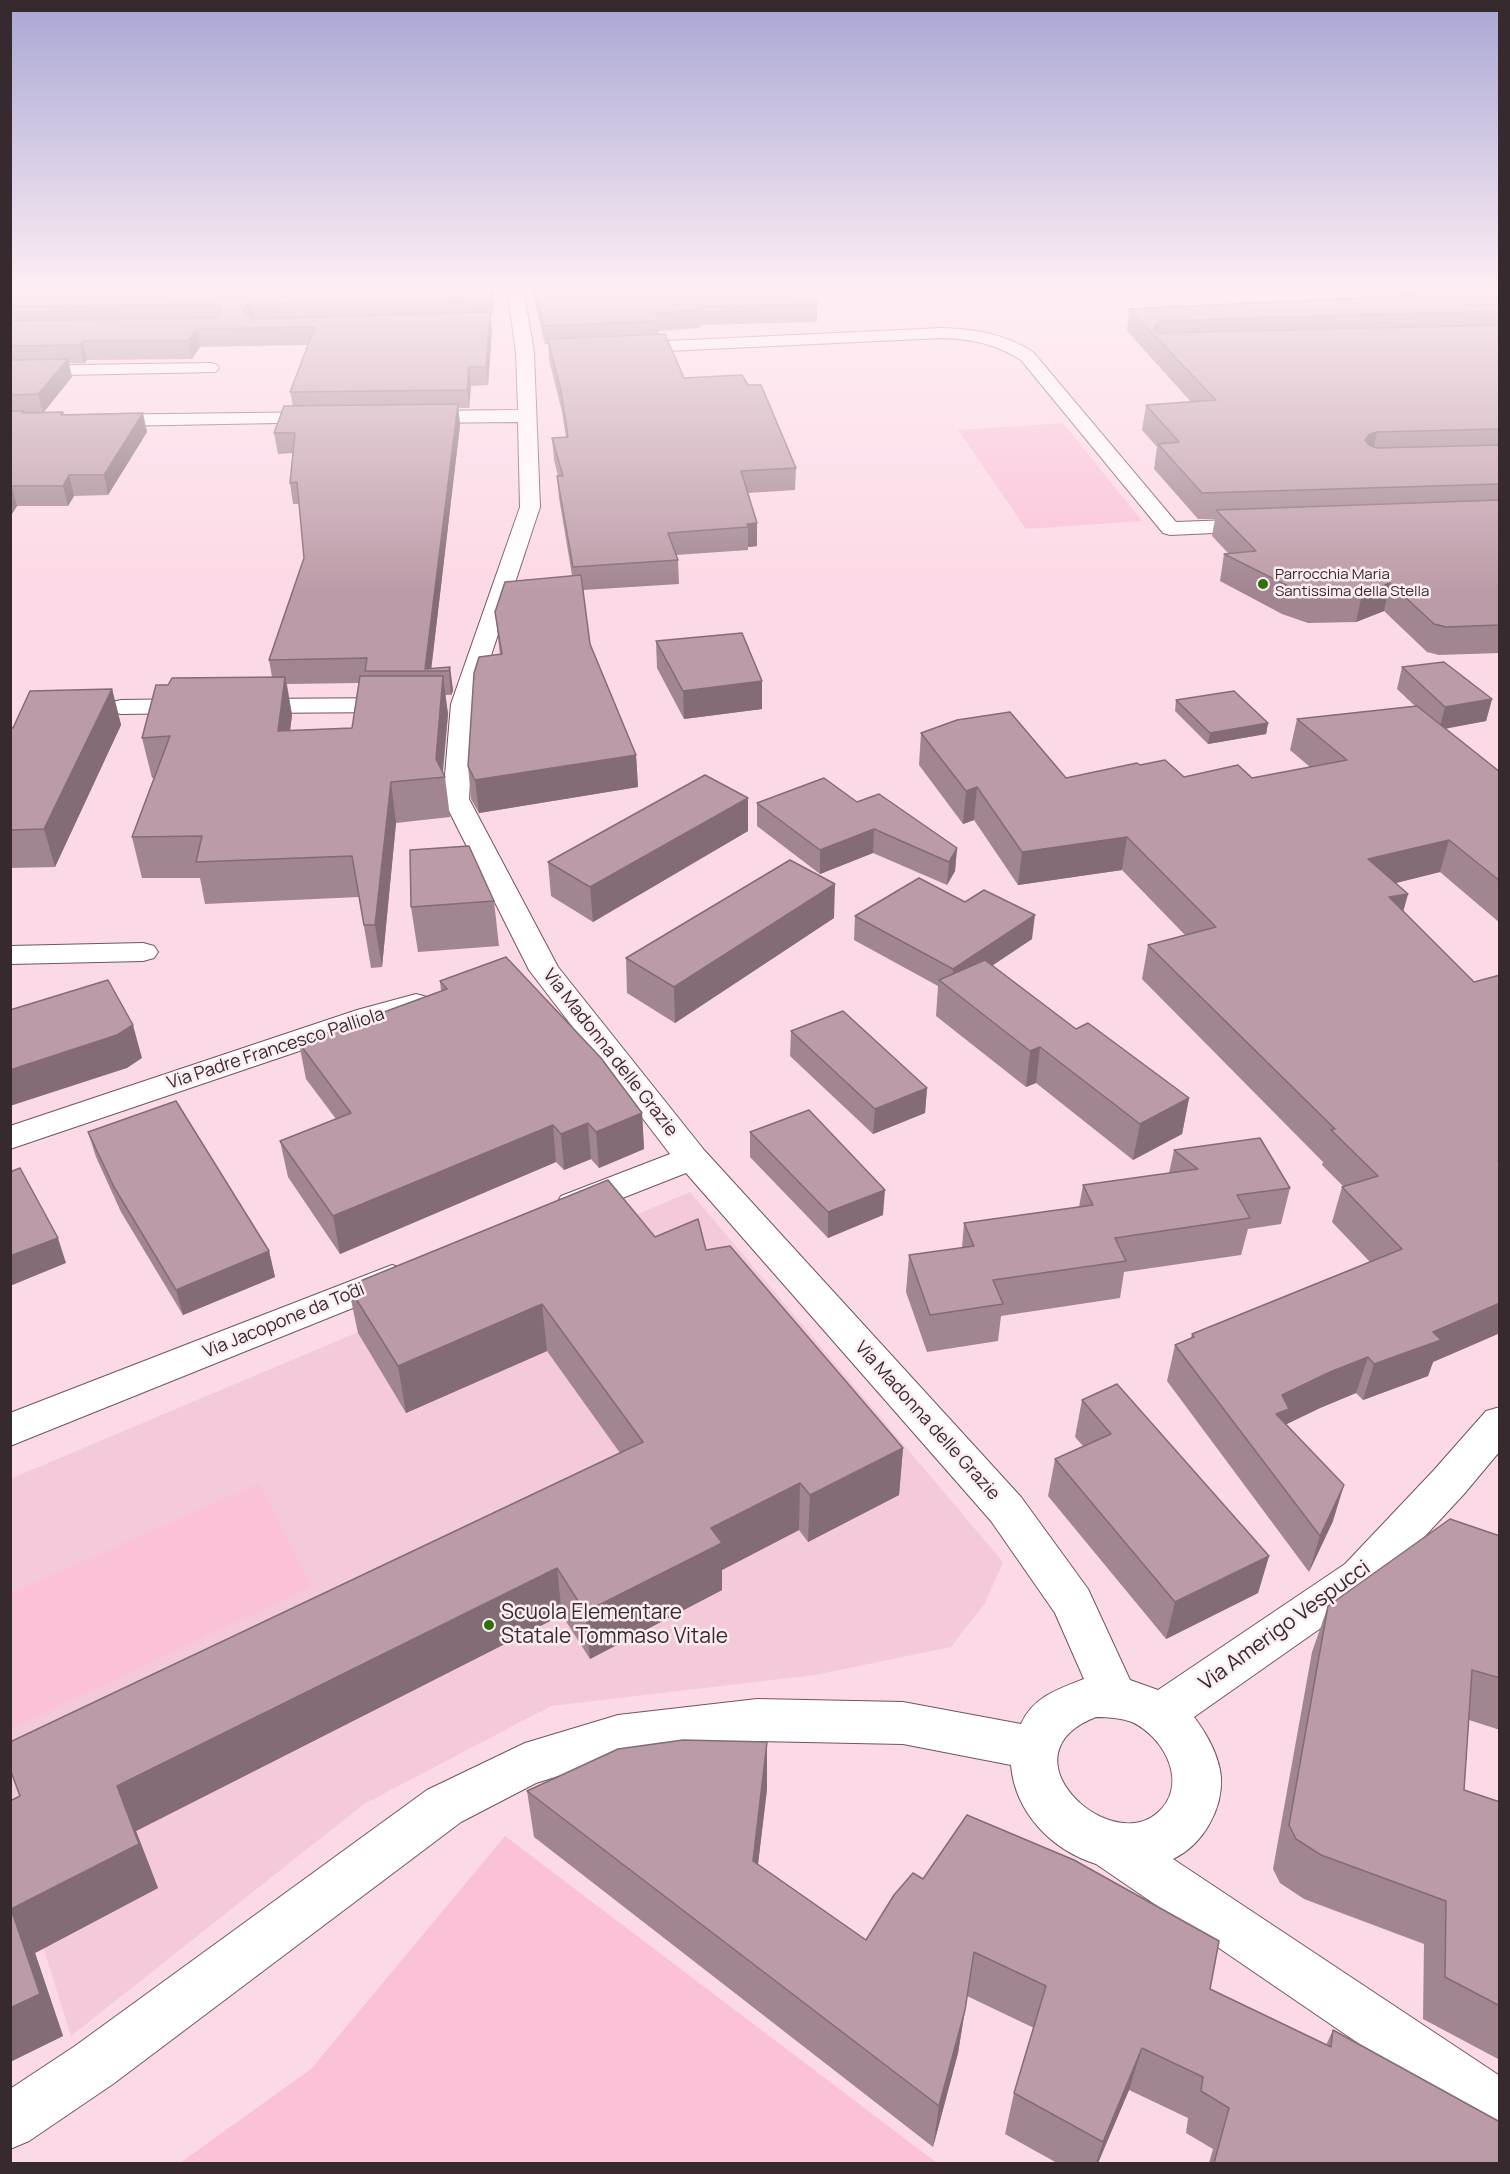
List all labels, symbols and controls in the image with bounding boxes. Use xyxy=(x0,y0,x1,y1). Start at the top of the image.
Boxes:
place label: Parrocchia Maria Santissima della Stella xyxy=(1275,566,1429,601)
marker: Parrocchia Maria Santissima della Stella xyxy=(1256,577,1270,591)
street label: Via Madonna delle Grazie xyxy=(538,965,682,1141)
street label: Via Padre Francesco Palliola xyxy=(165,1004,387,1094)
street label: Via Jacopone da Todi xyxy=(200,1279,368,1363)
street label: Via Madonna delle Grazie xyxy=(850,1337,1004,1505)
street label: Via Amerigo Vespucci xyxy=(1195,1556,1375,1696)
place label: Scuola Elementare Statale Tommaso Vitale xyxy=(501,1600,728,1650)
marker: Scuola Elementare Statale Tommaso Vitale xyxy=(482,1618,496,1632)

